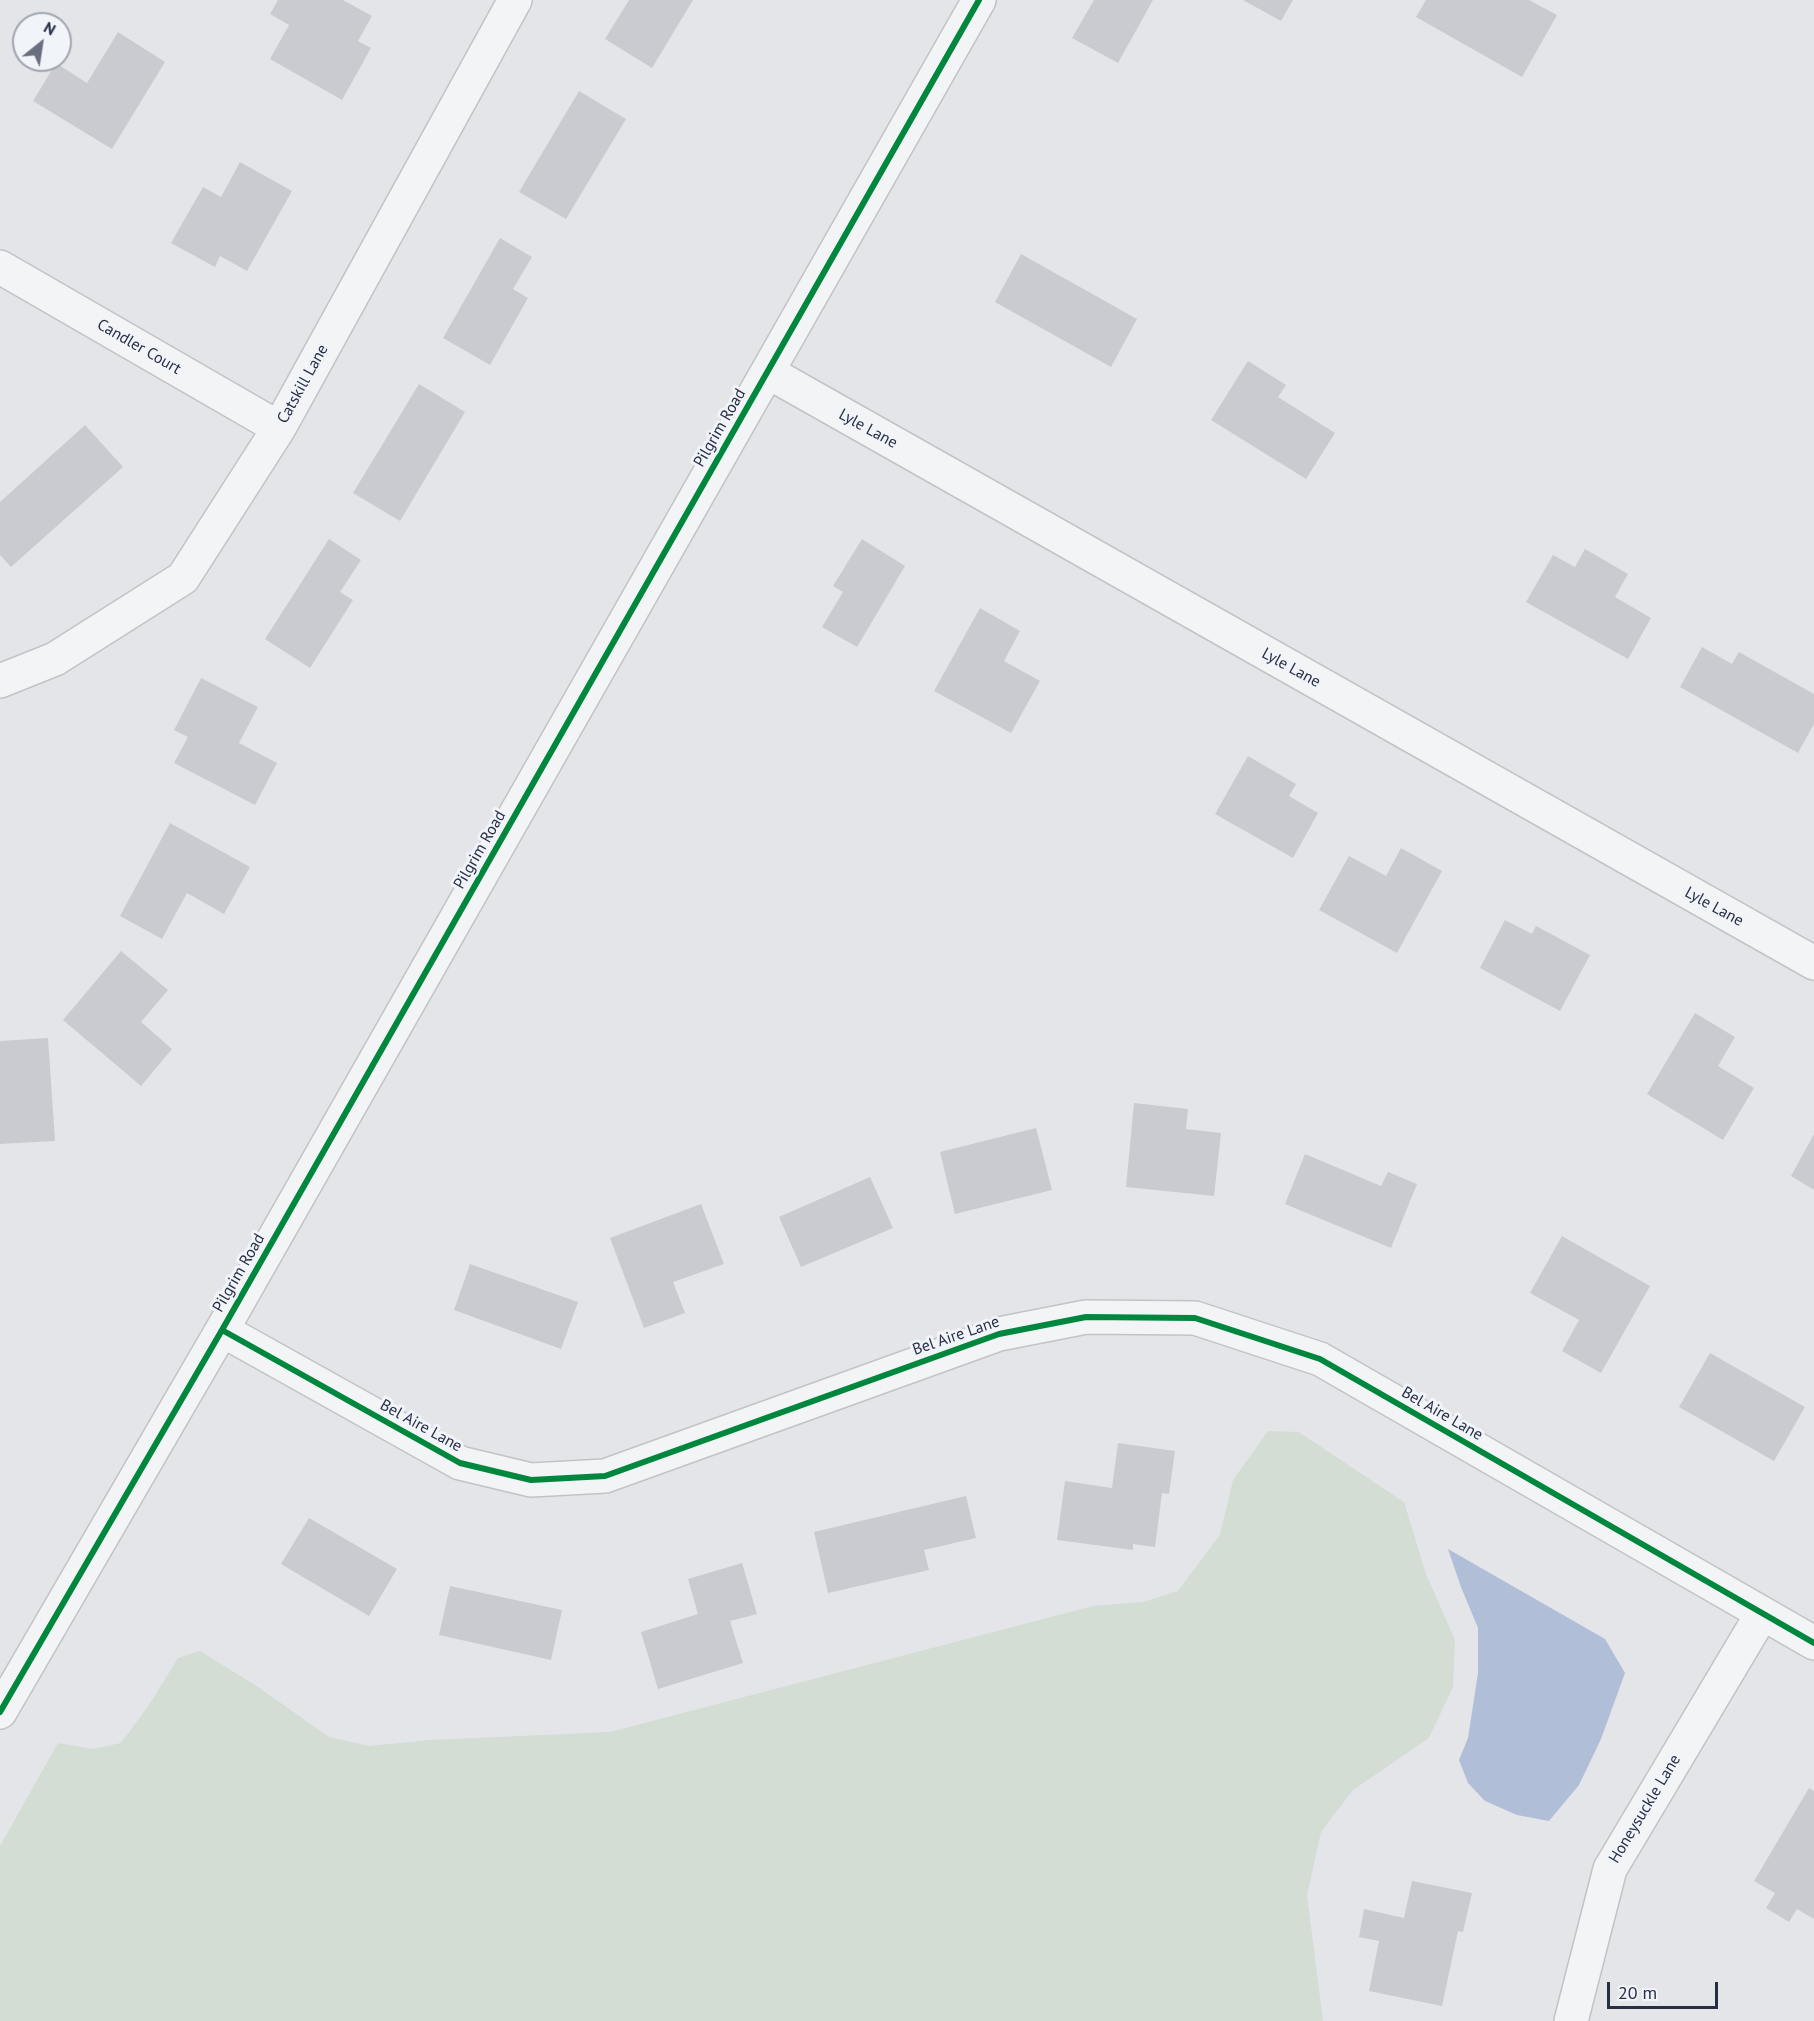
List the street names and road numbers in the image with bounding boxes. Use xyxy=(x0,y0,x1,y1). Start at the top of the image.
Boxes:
street label: Candler Court xyxy=(94,315,184,379)
street label: Catskill Lane xyxy=(273,341,333,427)
street label: Pilgrim Road xyxy=(690,385,750,471)
street label: Lyle Lane xyxy=(835,405,901,453)
street label: Lyle Lane xyxy=(1258,644,1324,692)
street label: Pilgrim Road xyxy=(450,807,510,893)
street label: Lyle Lane xyxy=(1681,883,1747,931)
street label: Pilgrim Road xyxy=(209,1230,269,1316)
street label: Bel Aire Lane xyxy=(910,1312,1002,1360)
street label: Bel Aire Lane xyxy=(1398,1383,1486,1445)
street label: Bel Aire Lane xyxy=(377,1396,465,1456)
street label: Honeysuckle Lane xyxy=(1605,1751,1685,1867)

